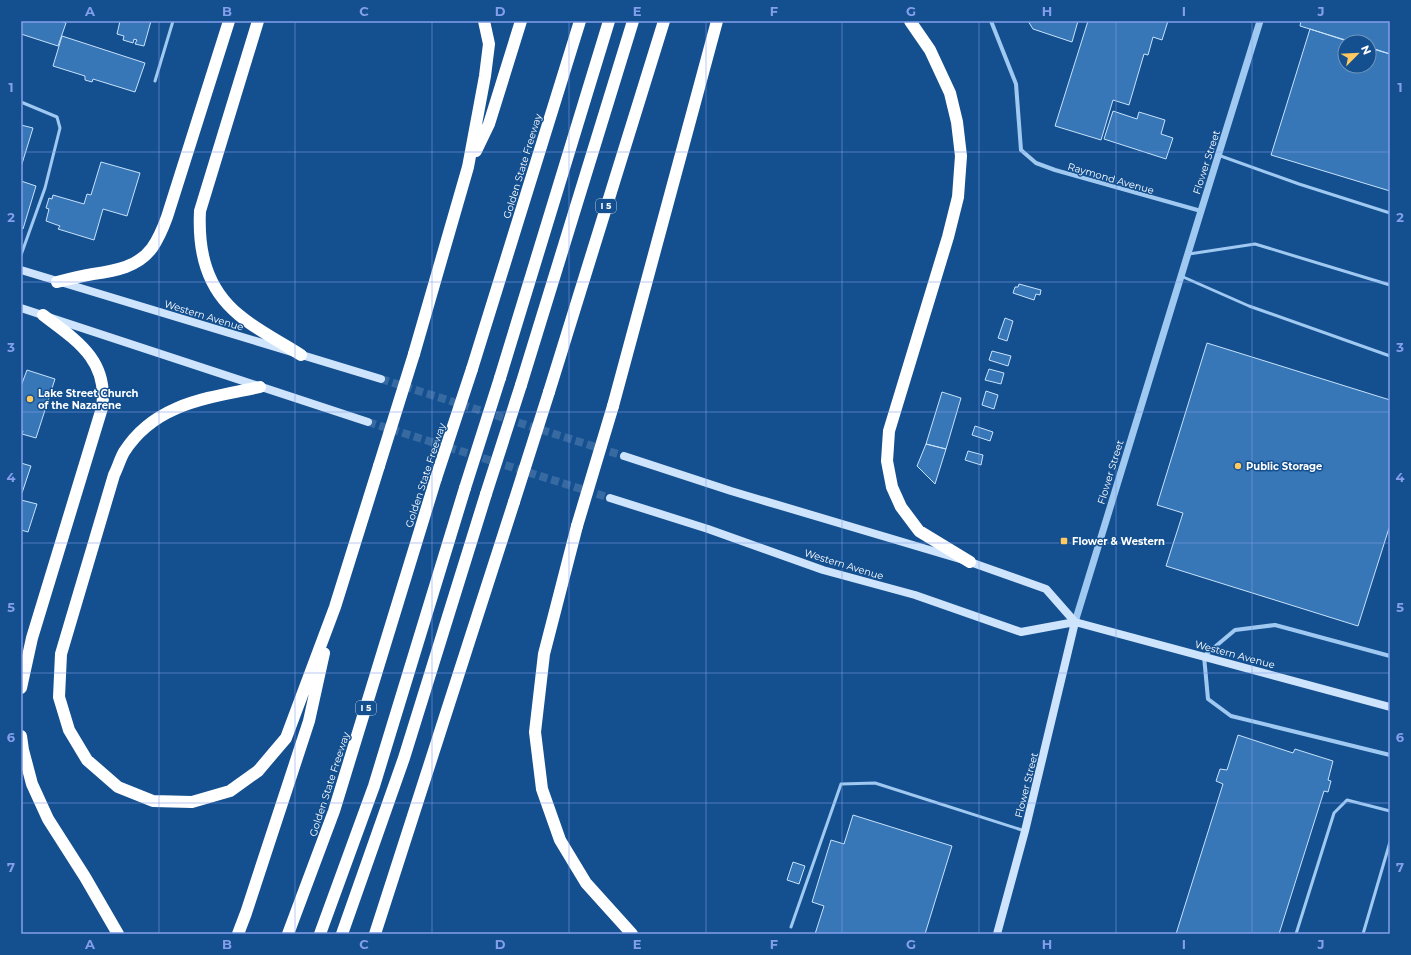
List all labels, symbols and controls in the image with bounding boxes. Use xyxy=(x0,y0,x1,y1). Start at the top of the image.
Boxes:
text: A xyxy=(84,3,96,19)
text: B xyxy=(222,3,232,19)
text: C xyxy=(359,3,369,19)
text: D xyxy=(495,3,506,19)
text: E xyxy=(633,3,642,19)
text: F xyxy=(770,3,778,19)
text: G xyxy=(906,3,916,19)
text: H xyxy=(1042,3,1052,19)
text: I xyxy=(1182,3,1186,19)
text: J xyxy=(1316,3,1325,19)
north arrow xyxy=(1337,34,1377,74)
text: N xyxy=(1358,43,1374,57)
text: 1 xyxy=(8,79,14,95)
text: 1 xyxy=(1397,79,1403,95)
street label: Golden State Freeway xyxy=(500,112,545,220)
street label: Flower Street xyxy=(1190,128,1223,196)
street label: Raymond Avenue xyxy=(1066,160,1155,197)
road number: I 5 xyxy=(596,199,616,213)
text: 2 xyxy=(7,209,15,225)
text: 2 xyxy=(1396,209,1404,225)
street label: Western Avenue xyxy=(163,297,245,334)
text: 3 xyxy=(6,339,15,355)
text: 3 xyxy=(1395,339,1404,355)
place label: Lake Street Church of the Nazarene xyxy=(38,387,139,412)
marker: Lake Street Church of the Nazarene xyxy=(25,394,35,404)
street label: Golden State Freeway xyxy=(402,421,449,529)
street label: Flower Street xyxy=(1095,438,1126,506)
place label: Public Storage xyxy=(1246,460,1322,473)
marker: Public Storage xyxy=(1233,461,1243,471)
text: 4 xyxy=(7,469,16,485)
text: 4 xyxy=(1396,469,1405,485)
place label: Flower & Western xyxy=(1072,535,1165,548)
marker: Flower & Western xyxy=(1059,536,1069,546)
street label: Western Avenue xyxy=(803,546,885,583)
text: 5 xyxy=(7,599,15,615)
text: 5 xyxy=(1396,599,1404,615)
street label: Western Avenue xyxy=(1193,638,1276,671)
road number: I 5 xyxy=(356,701,376,715)
text: 6 xyxy=(7,729,16,745)
text: 6 xyxy=(1396,729,1405,745)
street label: Golden State Freeway xyxy=(306,730,353,838)
street label: Flower Street xyxy=(1012,751,1041,819)
text: 7 xyxy=(7,859,15,875)
text: 7 xyxy=(1396,859,1404,875)
text: A xyxy=(84,936,96,952)
text: B xyxy=(222,936,232,952)
text: C xyxy=(359,936,369,952)
text: D xyxy=(495,936,506,952)
text: E xyxy=(633,936,642,952)
text: F xyxy=(770,936,778,952)
text: G xyxy=(906,936,916,952)
text: H xyxy=(1042,936,1052,952)
text: I xyxy=(1182,936,1186,952)
text: J xyxy=(1316,936,1325,952)

